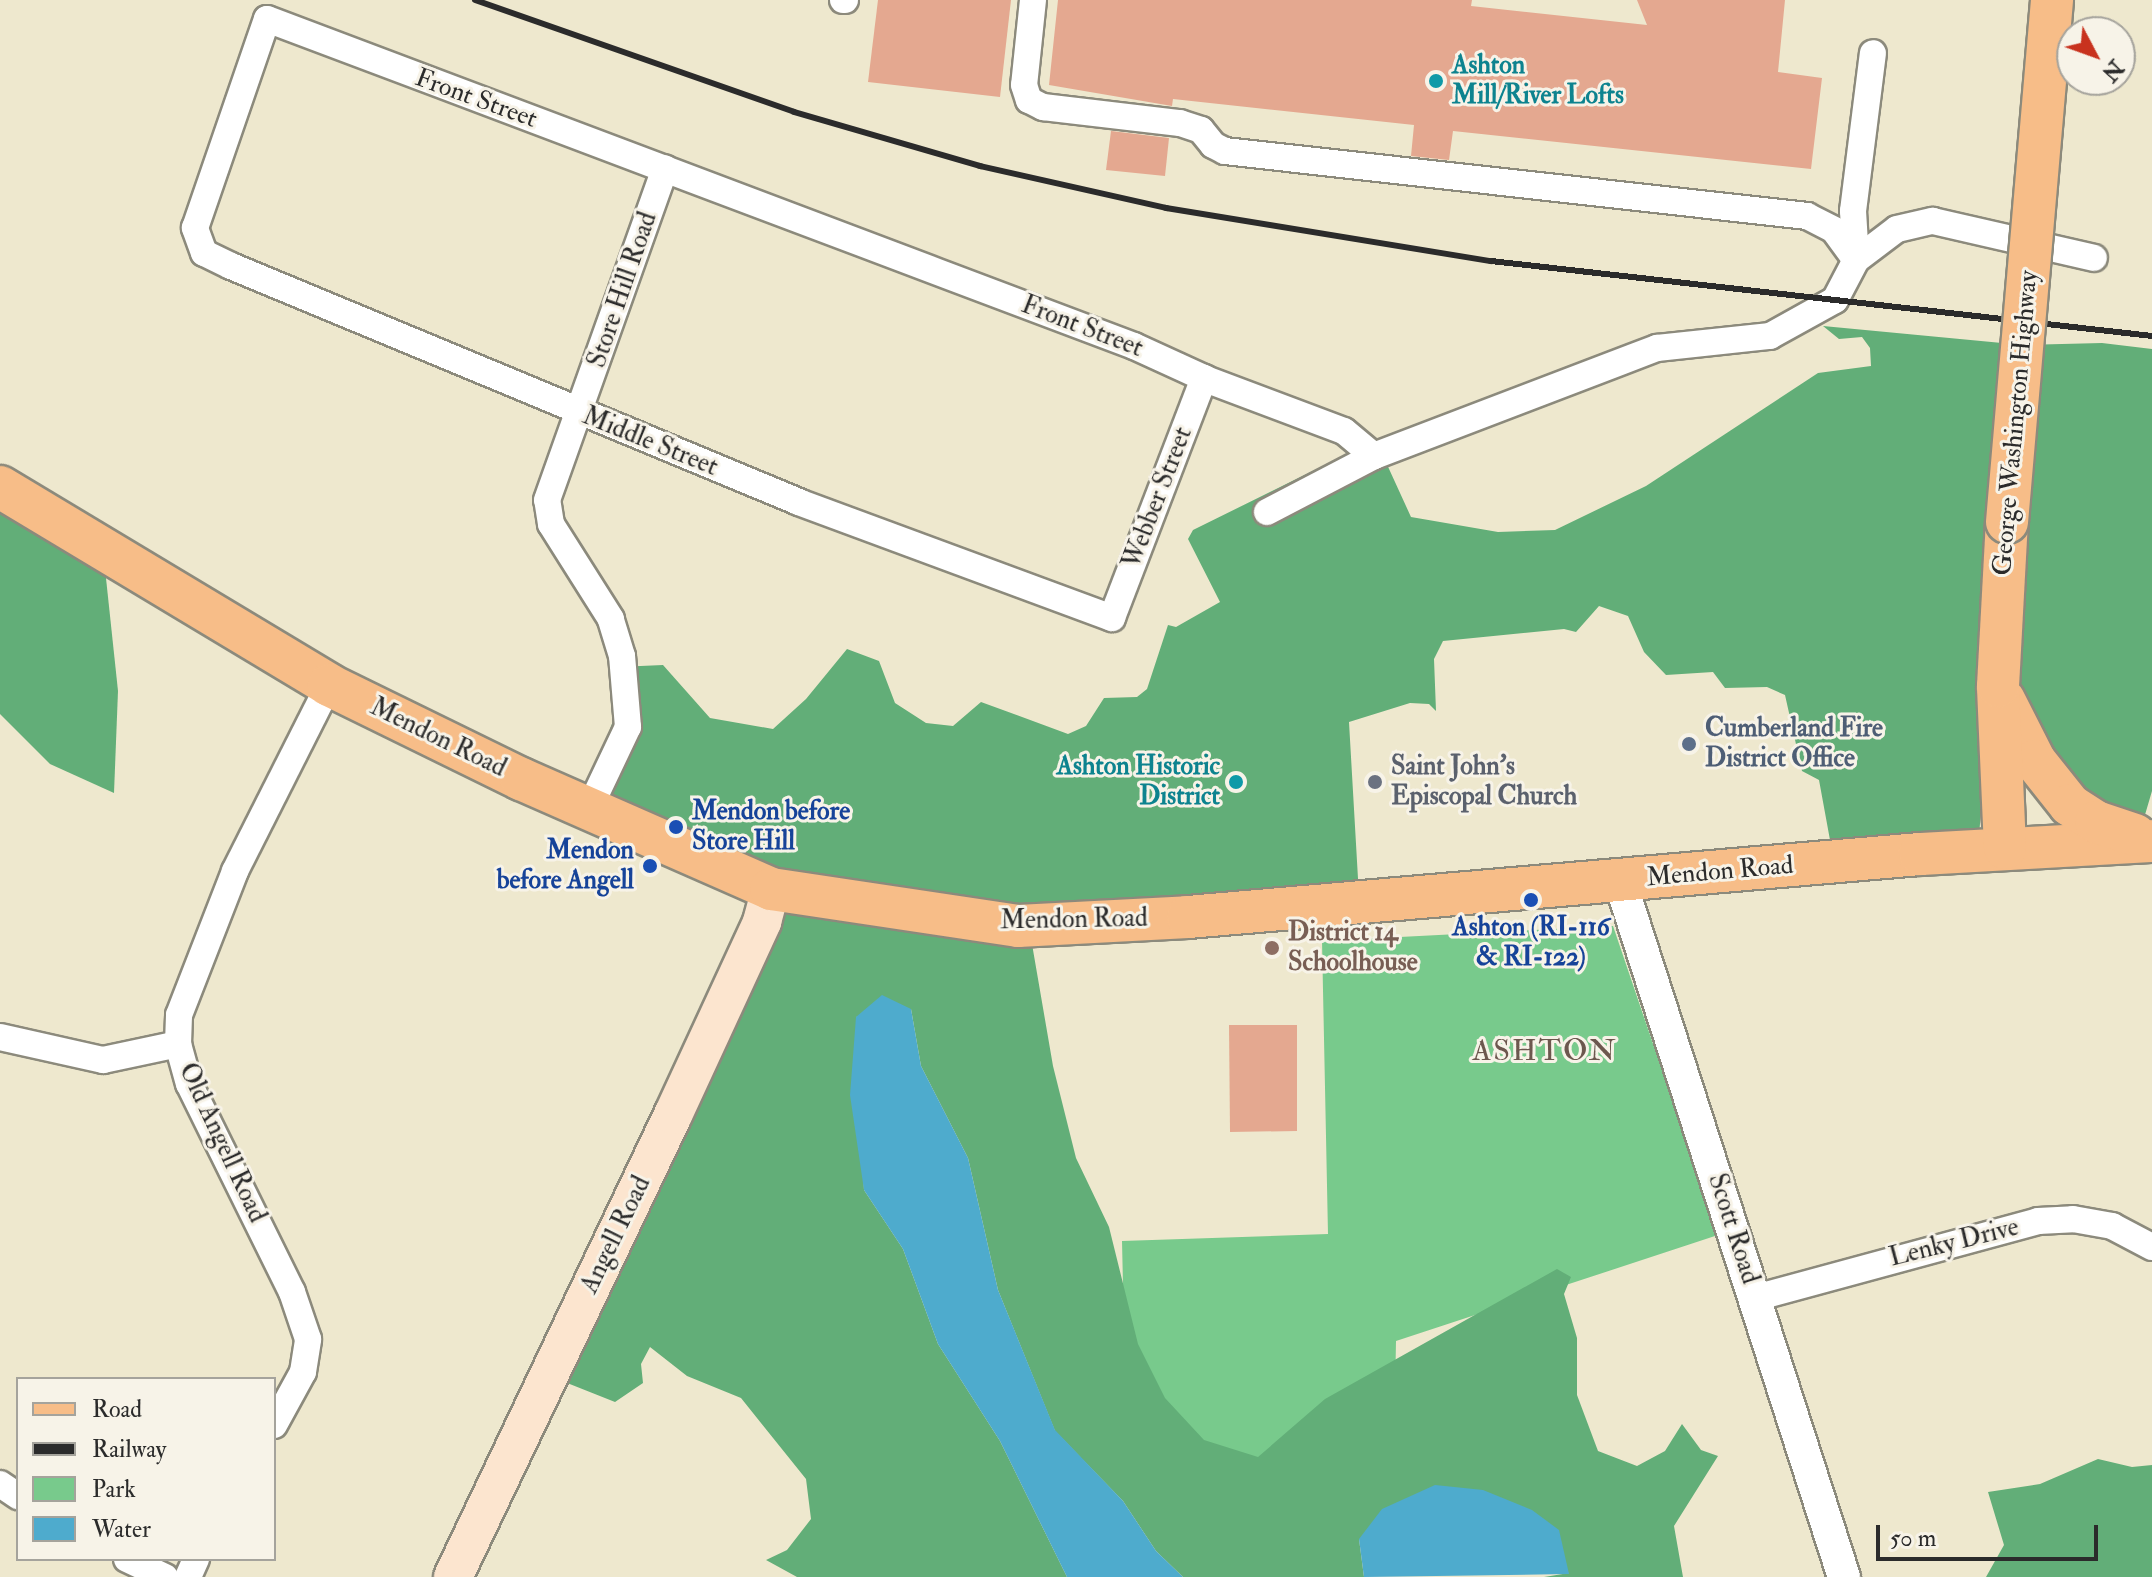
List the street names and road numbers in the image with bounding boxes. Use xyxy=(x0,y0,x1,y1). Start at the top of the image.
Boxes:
street label: Front Street xyxy=(411,63,541,135)
street label: Store Hill Road xyxy=(582,208,664,372)
street label: George Washington Highway xyxy=(1987,269,2045,577)
street label: Front Street xyxy=(1017,290,1147,364)
street label: Middle Street xyxy=(578,401,722,483)
street label: Webber Street xyxy=(1117,423,1199,573)
street label: Mendon Road xyxy=(365,692,511,784)
street label: Mendon Road xyxy=(1645,850,1795,894)
street label: Mendon Road xyxy=(1000,903,1148,937)
street label: Old Angell Road xyxy=(171,1058,273,1228)
street label: Scott Road xyxy=(1701,1170,1765,1288)
street label: Angell Road xyxy=(574,1171,658,1299)
street label: Lenky Drive xyxy=(1886,1212,2022,1274)

